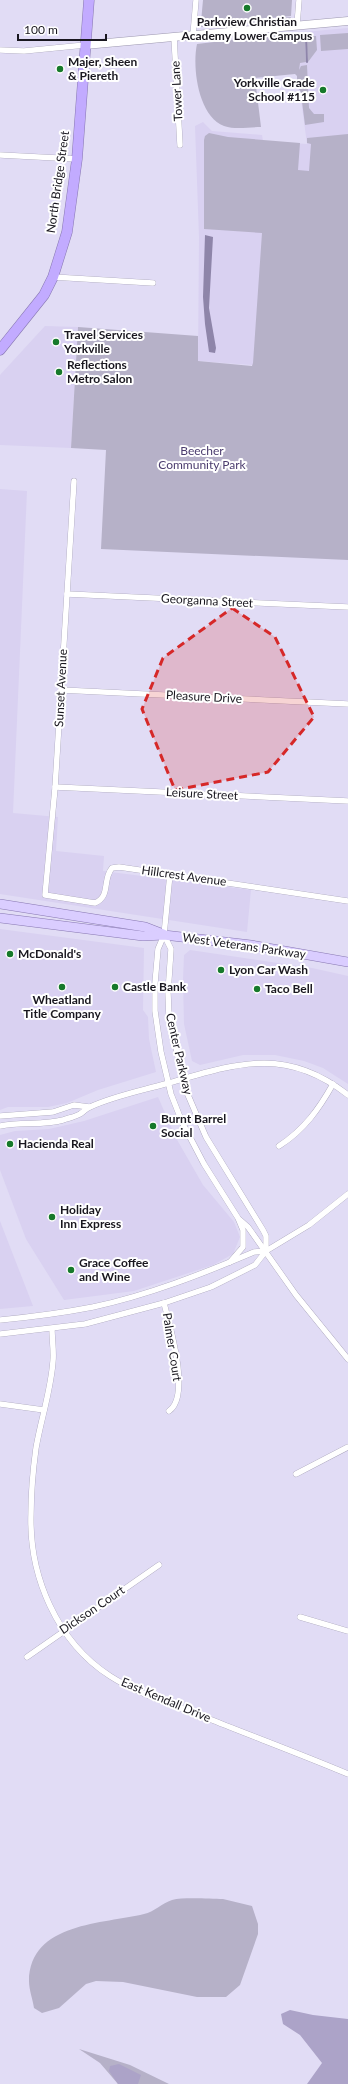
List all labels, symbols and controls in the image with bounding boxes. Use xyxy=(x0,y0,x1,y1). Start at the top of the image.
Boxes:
marker: Parkview Christian Academy Lower Campus xyxy=(242,3,252,13)
place label: Parkview Christian Academy Lower Campus xyxy=(181,14,312,43)
scale bar xyxy=(18,16,106,42)
text: 100 m xyxy=(24,22,58,37)
place label: Majer, Sheen & Piereth xyxy=(68,54,138,83)
street label: Tower Lane xyxy=(167,60,186,122)
marker: Majer, Sheen & Piereth xyxy=(55,64,65,74)
place label: Yorkville Grade School #115 xyxy=(233,75,316,104)
marker: Yorkville Grade School #115 xyxy=(318,85,328,95)
street label: North Bridge Street xyxy=(43,129,72,234)
place label: Travel Services Yorkville xyxy=(63,327,143,356)
marker: Travel Services Yorkville xyxy=(51,337,61,347)
place label: Reflections Metro Salon xyxy=(67,357,133,386)
marker: Reflections Metro Salon xyxy=(54,367,64,377)
park label: Beecher Community Park xyxy=(158,443,247,472)
street label: Georganna Street xyxy=(161,591,254,610)
street label: Sunset Avenue xyxy=(51,649,70,727)
street label: Pleasure Drive xyxy=(166,687,243,706)
street label: Leisure Street xyxy=(166,784,239,803)
street label: Hillcrest Avenue xyxy=(141,862,228,889)
street label: West Veterans Parkway xyxy=(181,929,307,962)
place label: McDonald's xyxy=(18,946,81,961)
marker: McDonald's xyxy=(5,949,15,959)
place label: Lyon Car Wash xyxy=(229,962,308,977)
marker: Lyon Car Wash xyxy=(216,965,226,975)
place label: Castle Bank xyxy=(123,979,187,994)
place label: Taco Bell xyxy=(265,981,313,996)
marker: Wheatland Title Company xyxy=(57,982,67,992)
marker: Castle Bank xyxy=(110,982,120,992)
marker: Taco Bell xyxy=(252,984,262,994)
place label: Wheatland Title Company xyxy=(23,992,101,1021)
street label: Center Parkway xyxy=(163,1012,196,1097)
place label: Burnt Barrel Social xyxy=(161,1111,226,1140)
marker: Burnt Barrel Social xyxy=(148,1121,158,1131)
place label: Hacienda Real xyxy=(18,1136,94,1151)
marker: Hacienda Real xyxy=(5,1139,15,1149)
place label: Holiday Inn Express xyxy=(60,1202,121,1231)
marker: Holiday Inn Express xyxy=(47,1212,57,1222)
place label: Grace Coffee and Wine xyxy=(79,1255,149,1284)
marker: Grace Coffee and Wine xyxy=(66,1265,76,1275)
street label: Palmer Court xyxy=(160,1312,185,1383)
street label: Dickson Court xyxy=(56,1582,128,1637)
street label: East Kendall Drive xyxy=(119,1674,213,1725)

